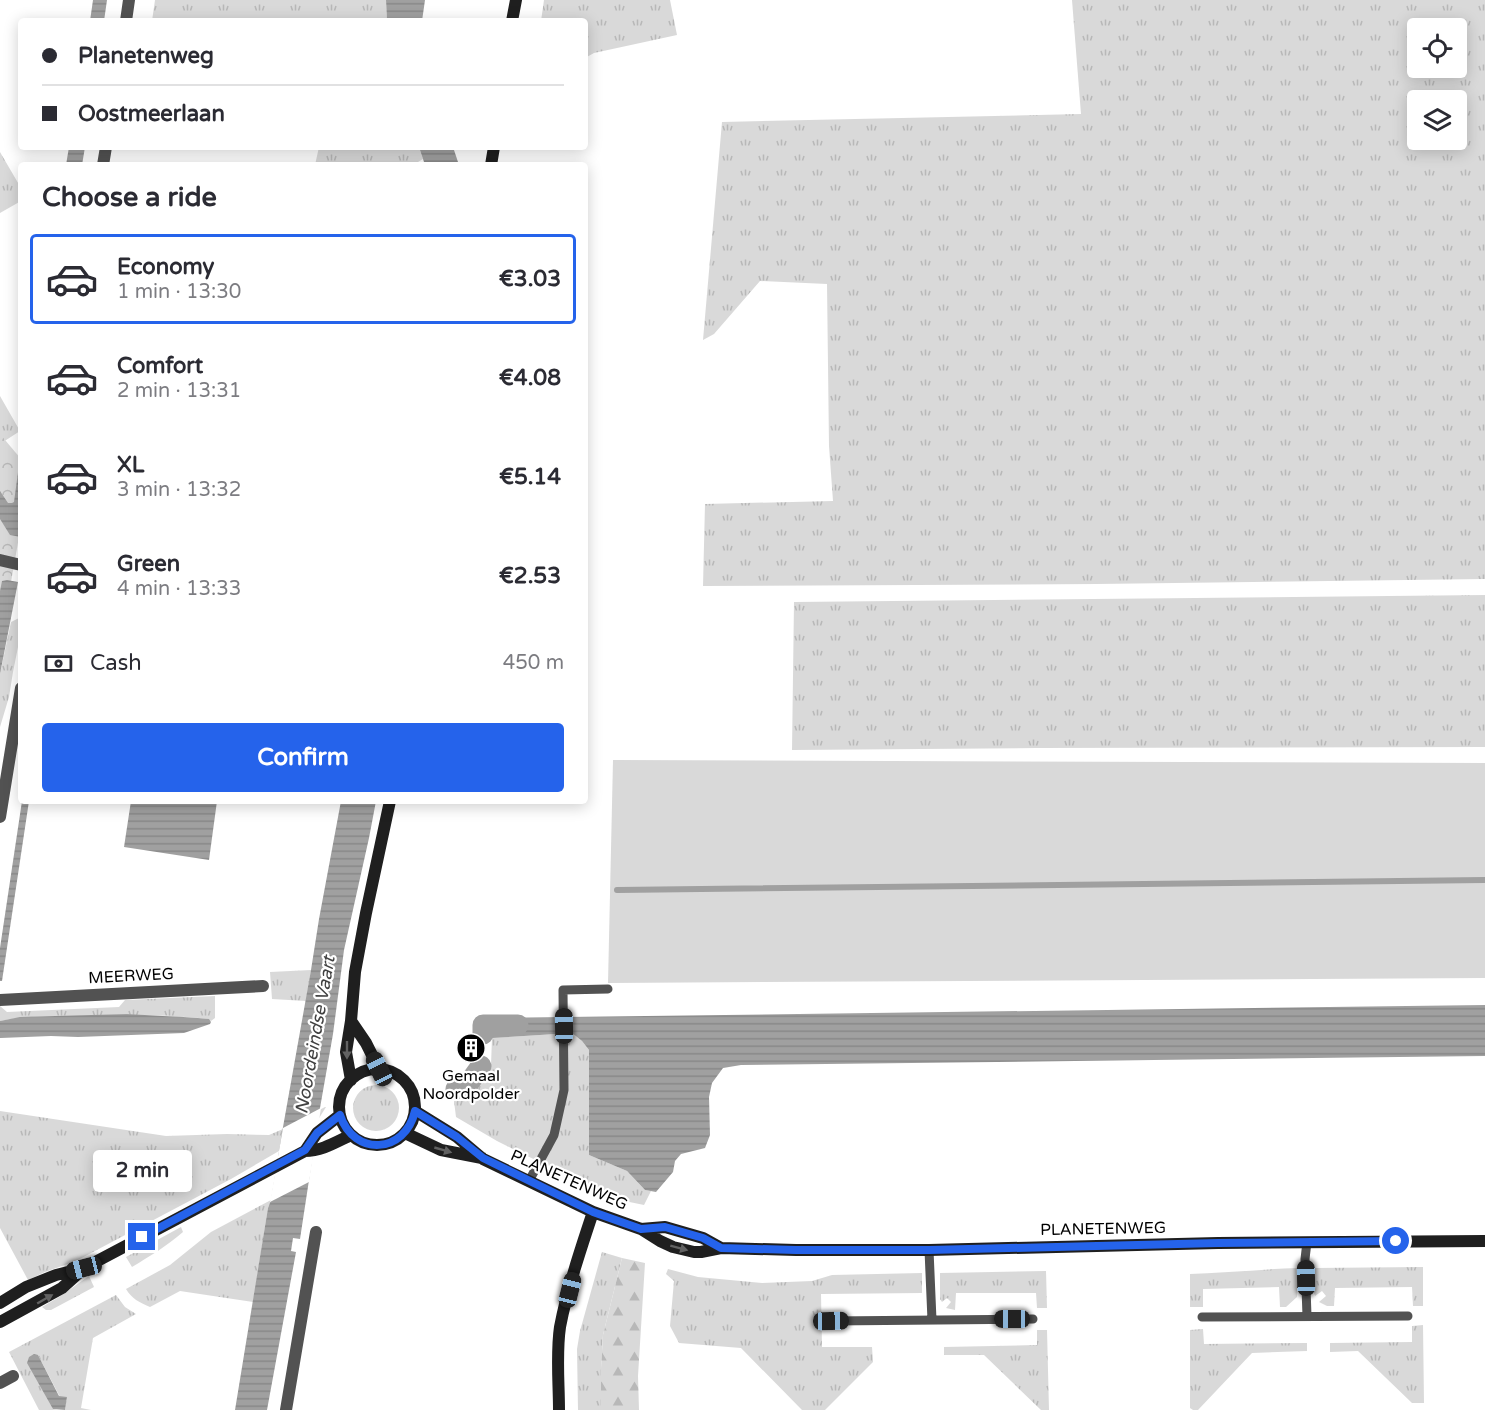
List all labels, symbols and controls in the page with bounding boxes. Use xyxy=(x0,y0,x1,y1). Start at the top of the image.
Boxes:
map controls xyxy=(1407,18,1467,150)
button: locate xyxy=(1407,18,1467,78)
text: Planetenweg xyxy=(78,43,214,69)
button: layers xyxy=(1407,90,1467,150)
text: Oostmeerlaan xyxy=(78,101,225,127)
text: Choose a ride xyxy=(42,181,217,214)
icon: car xyxy=(45,252,99,306)
text: Economy xyxy=(117,254,214,280)
text: €3.03 xyxy=(499,266,561,292)
text: 1 min · 13:30 xyxy=(117,280,241,304)
icon: car xyxy=(45,351,99,405)
text: Comfort xyxy=(117,353,203,379)
text: €4.08 xyxy=(499,365,561,391)
text: 2 min · 13:31 xyxy=(117,379,241,403)
icon: car xyxy=(45,450,99,504)
text: XL xyxy=(117,452,144,478)
text: €5.14 xyxy=(499,464,561,490)
text: 3 min · 13:32 xyxy=(117,478,241,502)
icon: car xyxy=(45,549,99,603)
text: Green xyxy=(117,551,180,577)
text: €2.53 xyxy=(499,563,561,589)
text: 4 min · 13:33 xyxy=(117,577,241,601)
icon: cash xyxy=(42,647,75,680)
text: Cash xyxy=(90,650,142,676)
text: 450 m xyxy=(503,651,564,675)
button: Confirm xyxy=(42,723,564,792)
water label: Noordeindse Vaart xyxy=(290,952,340,1116)
street label: MEERWEG xyxy=(88,964,174,988)
car xyxy=(555,1008,573,1044)
building icon: Gemaal Noordpolder xyxy=(455,1032,487,1064)
one-way arrow xyxy=(342,1041,352,1060)
car xyxy=(363,1049,395,1089)
place label: Gemaal Noordpolder xyxy=(422,1066,520,1104)
street label: PLANETENWEG xyxy=(507,1145,631,1215)
one-way arrow xyxy=(434,1146,452,1155)
callout: 2 min xyxy=(92,1150,192,1192)
text: 2 min xyxy=(116,1159,169,1183)
street label: PLANETENWEG xyxy=(1040,1218,1166,1240)
route end xyxy=(128,1223,155,1250)
route start xyxy=(1382,1227,1409,1254)
one-way arrow xyxy=(671,1244,689,1253)
car xyxy=(64,1255,104,1281)
car xyxy=(1297,1260,1315,1296)
car xyxy=(557,1270,583,1310)
one-way arrow xyxy=(37,1293,53,1304)
car xyxy=(994,1310,1030,1328)
car xyxy=(813,1312,849,1330)

